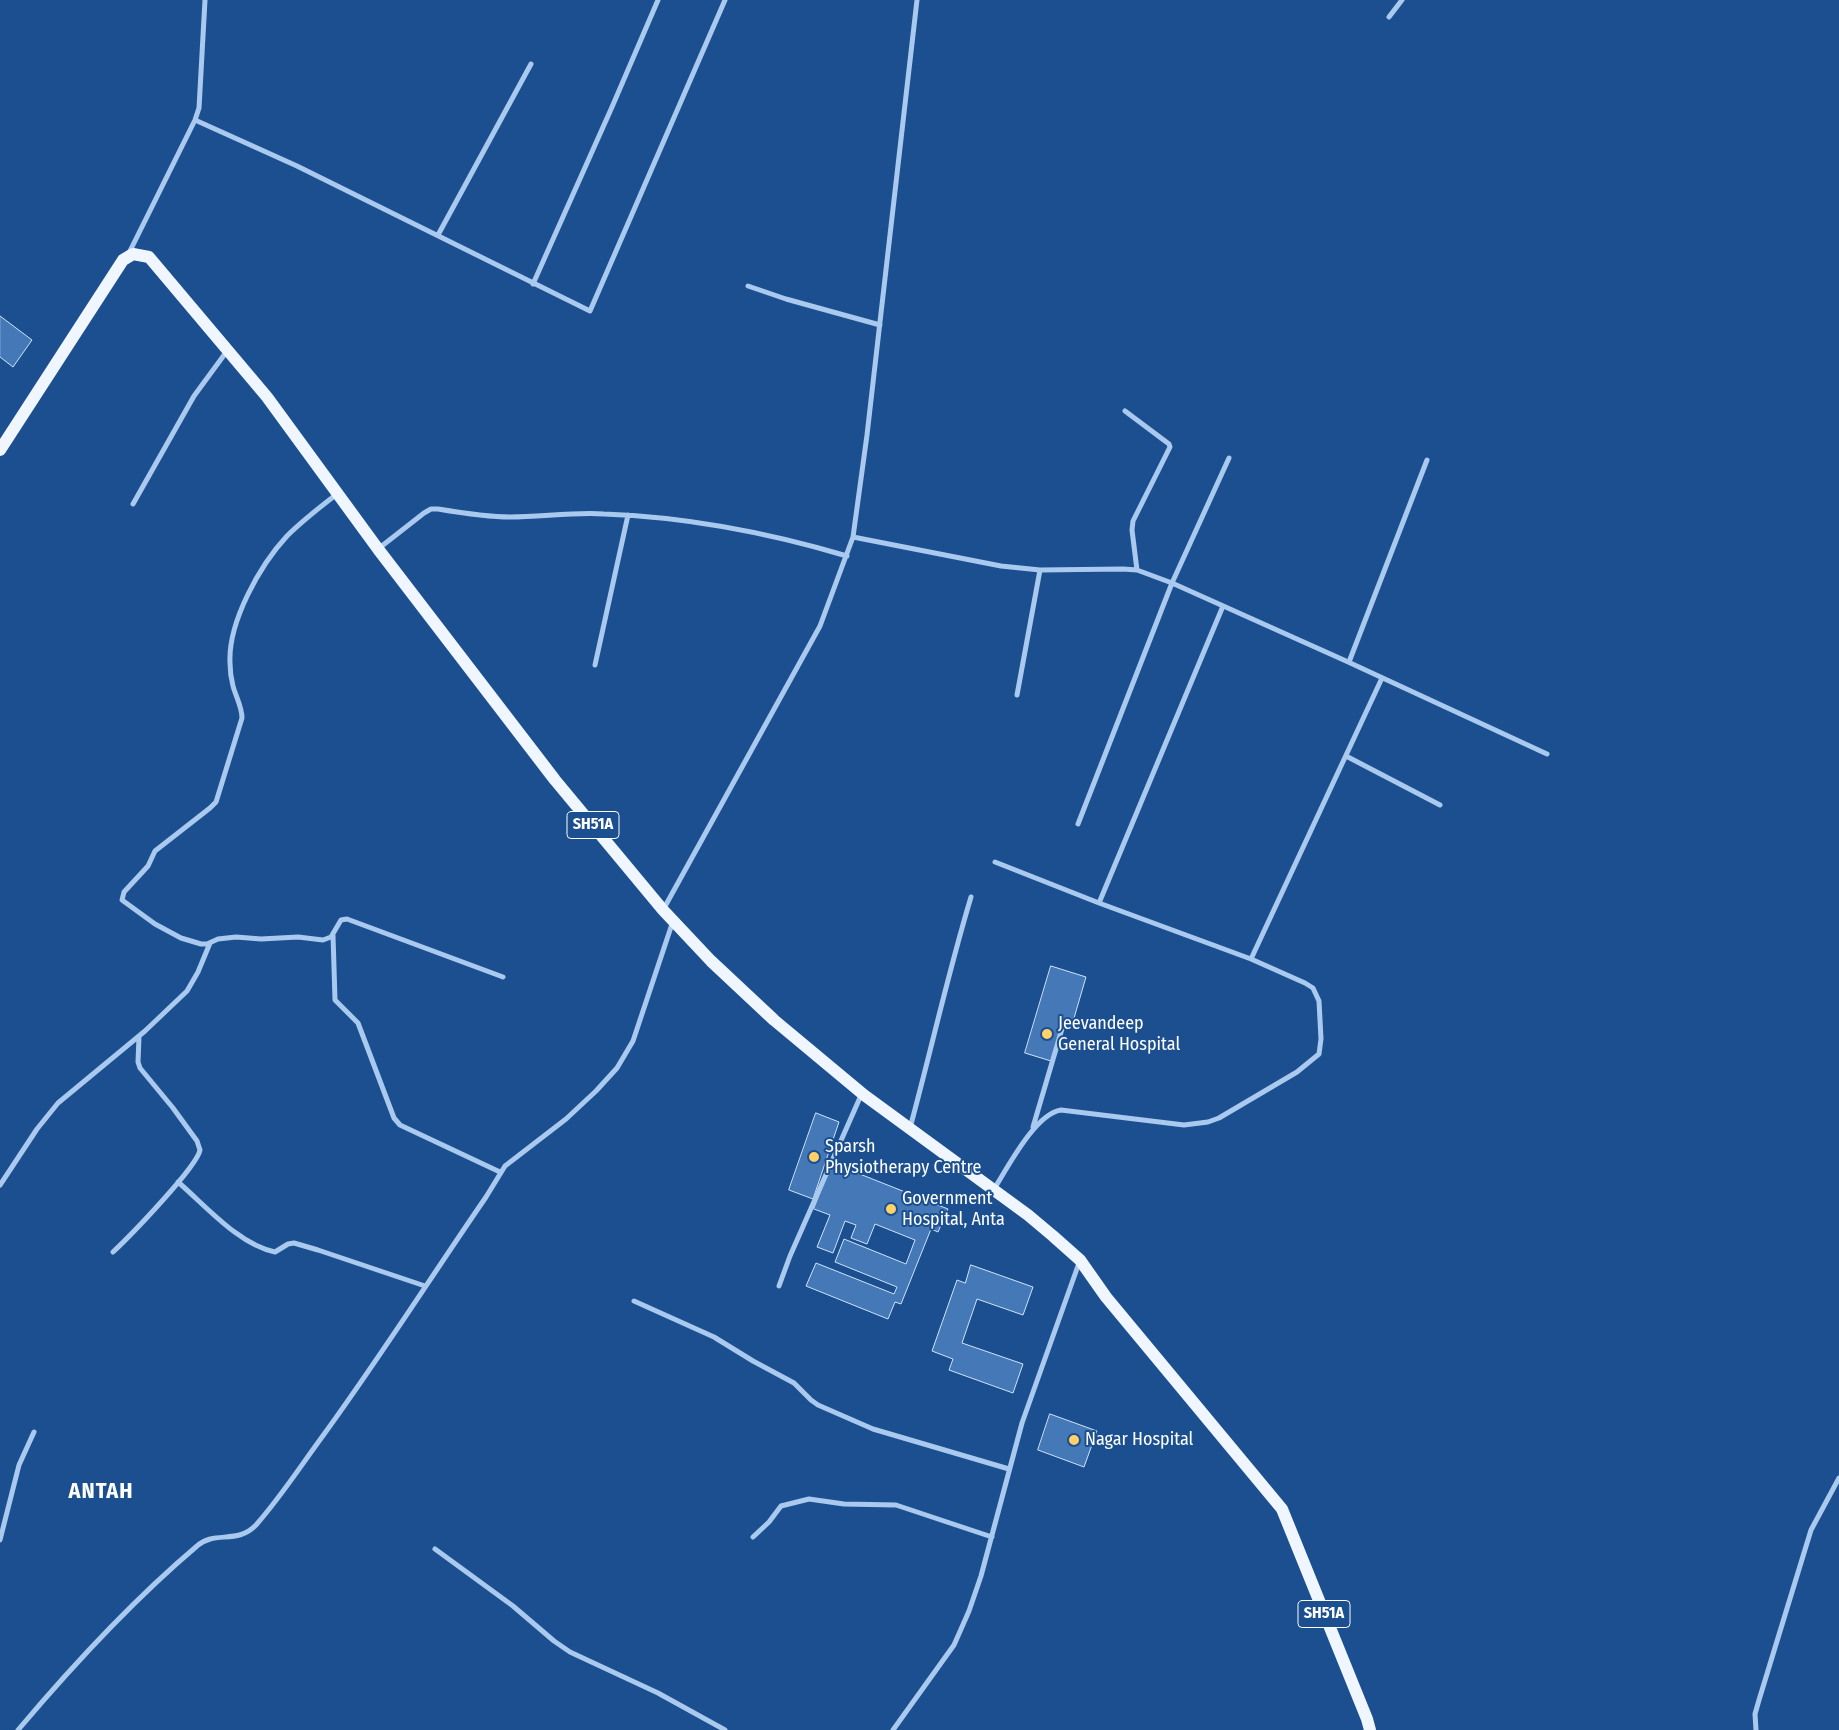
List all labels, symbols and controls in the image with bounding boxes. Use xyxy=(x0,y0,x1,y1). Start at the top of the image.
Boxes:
road number: SH51A xyxy=(567,812,619,838)
place label: Jeevandeep General Hospital xyxy=(1058,1013,1180,1056)
marker: Jeevandeep General Hospital xyxy=(1040,1027,1054,1041)
place label: Sparsh Physiotherapy Centre xyxy=(825,1136,981,1178)
marker: Sparsh Physiotherapy Centre xyxy=(807,1150,821,1164)
place label: Government Hospital, Anta xyxy=(902,1188,1005,1230)
marker: Government Hospital, Anta xyxy=(884,1202,898,1216)
place label: Nagar Hospital xyxy=(1085,1429,1193,1451)
marker: Nagar Hospital xyxy=(1067,1433,1081,1447)
district label: ANTAH xyxy=(68,1479,134,1505)
road number: SH51A xyxy=(1298,1600,1350,1628)

